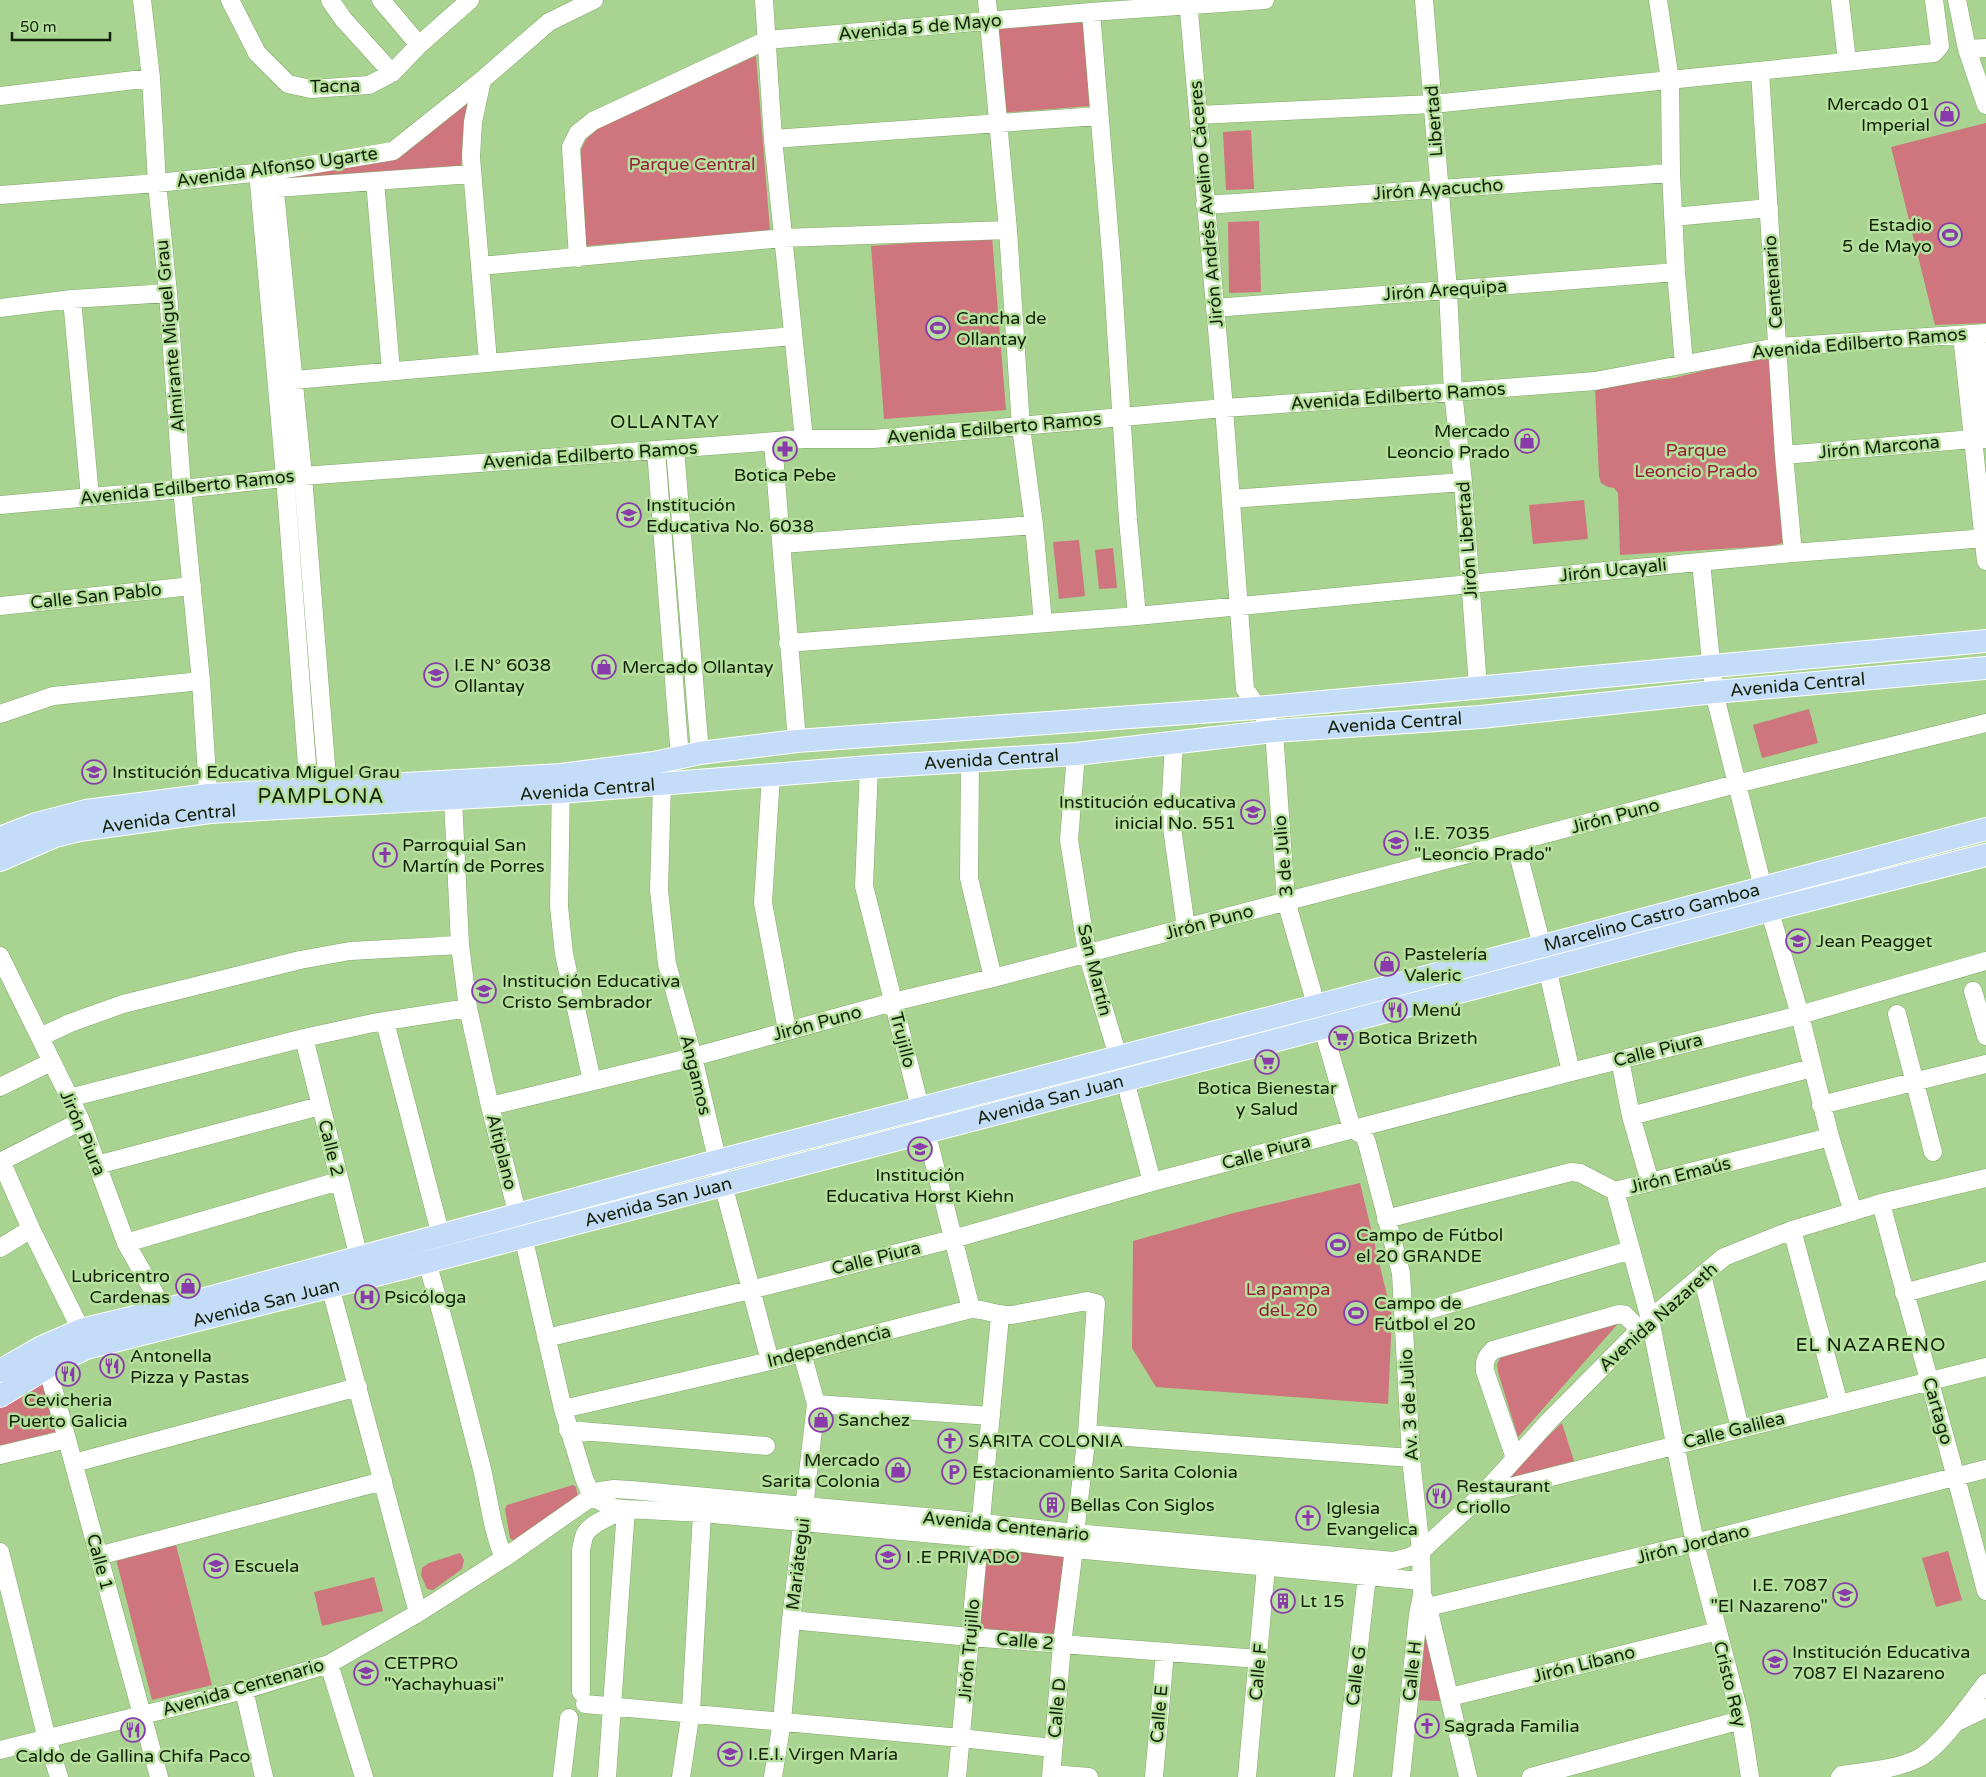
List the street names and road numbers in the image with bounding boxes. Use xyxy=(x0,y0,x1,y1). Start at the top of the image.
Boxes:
street label: Avenida 5 de Mayo xyxy=(837,9,1003,45)
street label: Tacna xyxy=(310,75,360,97)
street label: Jirón Andrés Avelino Cáceres xyxy=(1184,80,1228,328)
street label: Libertad xyxy=(1421,84,1447,158)
street label: Avenida Alfonso Ugarte xyxy=(175,142,379,192)
street label: Jirón Ayacucho xyxy=(1372,173,1504,205)
street label: Centenario xyxy=(1759,235,1787,329)
street label: Almirante Miguel Grau xyxy=(151,239,189,433)
street label: Jirón Arequipa xyxy=(1382,275,1508,305)
street label: Avenida Edilberto Ramos xyxy=(1751,323,1967,363)
street label: Avenida Edilberto Ramos xyxy=(1290,378,1506,414)
street label: Avenida Edilberto Ramos xyxy=(886,408,1102,448)
street label: Jirón Marcona xyxy=(1817,431,1941,463)
street label: Avenida Edilberto Ramos xyxy=(482,437,698,473)
street label: Avenida Edilberto Ramos xyxy=(79,465,295,509)
street label: Jirón Libertad xyxy=(1452,481,1482,599)
street label: Jirón Ucayali xyxy=(1558,553,1668,587)
street label: Calle San Pablo xyxy=(29,578,163,614)
street label: Avenida Central xyxy=(1729,668,1866,702)
street label: Avenida Central xyxy=(1326,707,1463,738)
street label: Avenida Central xyxy=(923,744,1060,775)
street label: Avenida Central xyxy=(519,773,656,805)
street label: Jirón Puno xyxy=(1568,794,1662,838)
street label: Avenida Central xyxy=(100,800,236,838)
street label: 3 de Julio xyxy=(1268,814,1298,898)
street label: Marcelino Castro Gamboa xyxy=(1541,878,1762,956)
street label: Jirón Puno xyxy=(1162,900,1256,944)
street label: San Martín xyxy=(1073,922,1117,1018)
street label: Jirón Puno xyxy=(770,1001,864,1045)
street label: Trujillo xyxy=(885,1010,921,1070)
street label: Calle Piura xyxy=(1611,1028,1705,1072)
street label: Angamos xyxy=(675,1033,717,1117)
street label: Avenida San Juan xyxy=(974,1070,1126,1129)
street label: Jirón Piura xyxy=(55,1087,111,1179)
street label: Altiplano xyxy=(482,1112,522,1192)
street label: Calle 2 xyxy=(313,1117,349,1179)
street label: Calle Piura xyxy=(1219,1130,1313,1174)
street label: Jirón Emaús xyxy=(1627,1152,1733,1198)
street label: Avenida San Juan xyxy=(582,1172,734,1231)
street label: Calle Piura xyxy=(829,1236,923,1280)
street label: Avenida Nazareth xyxy=(1594,1258,1722,1376)
street label: Avenida San Juan xyxy=(190,1273,342,1332)
street label: Independencia xyxy=(765,1320,893,1372)
street label: Av. 3 de Julio xyxy=(1395,1348,1423,1462)
street label: Cartago xyxy=(1918,1375,1958,1447)
street label: Calle Galilea xyxy=(1681,1407,1787,1453)
street label: Avenida Centenario xyxy=(922,1506,1090,1546)
street label: Mariátegui xyxy=(781,1517,815,1611)
street label: Jirón Jordano xyxy=(1634,1519,1752,1569)
street label: Calle 1 xyxy=(82,1531,118,1593)
street label: Jirón Trujillo xyxy=(954,1598,984,1702)
street label: Calle 2 xyxy=(995,1628,1055,1654)
street label: Cristo Rey xyxy=(1709,1639,1751,1729)
street label: Calle H xyxy=(1398,1640,1426,1702)
street label: Jirón Líbano xyxy=(1531,1641,1637,1687)
street label: Calle F xyxy=(1245,1642,1271,1702)
street label: Calle G xyxy=(1341,1645,1371,1707)
street label: Avenida Centenario xyxy=(159,1653,327,1721)
street label: Calle D xyxy=(1043,1677,1071,1739)
street label: Calle E xyxy=(1146,1684,1172,1744)

